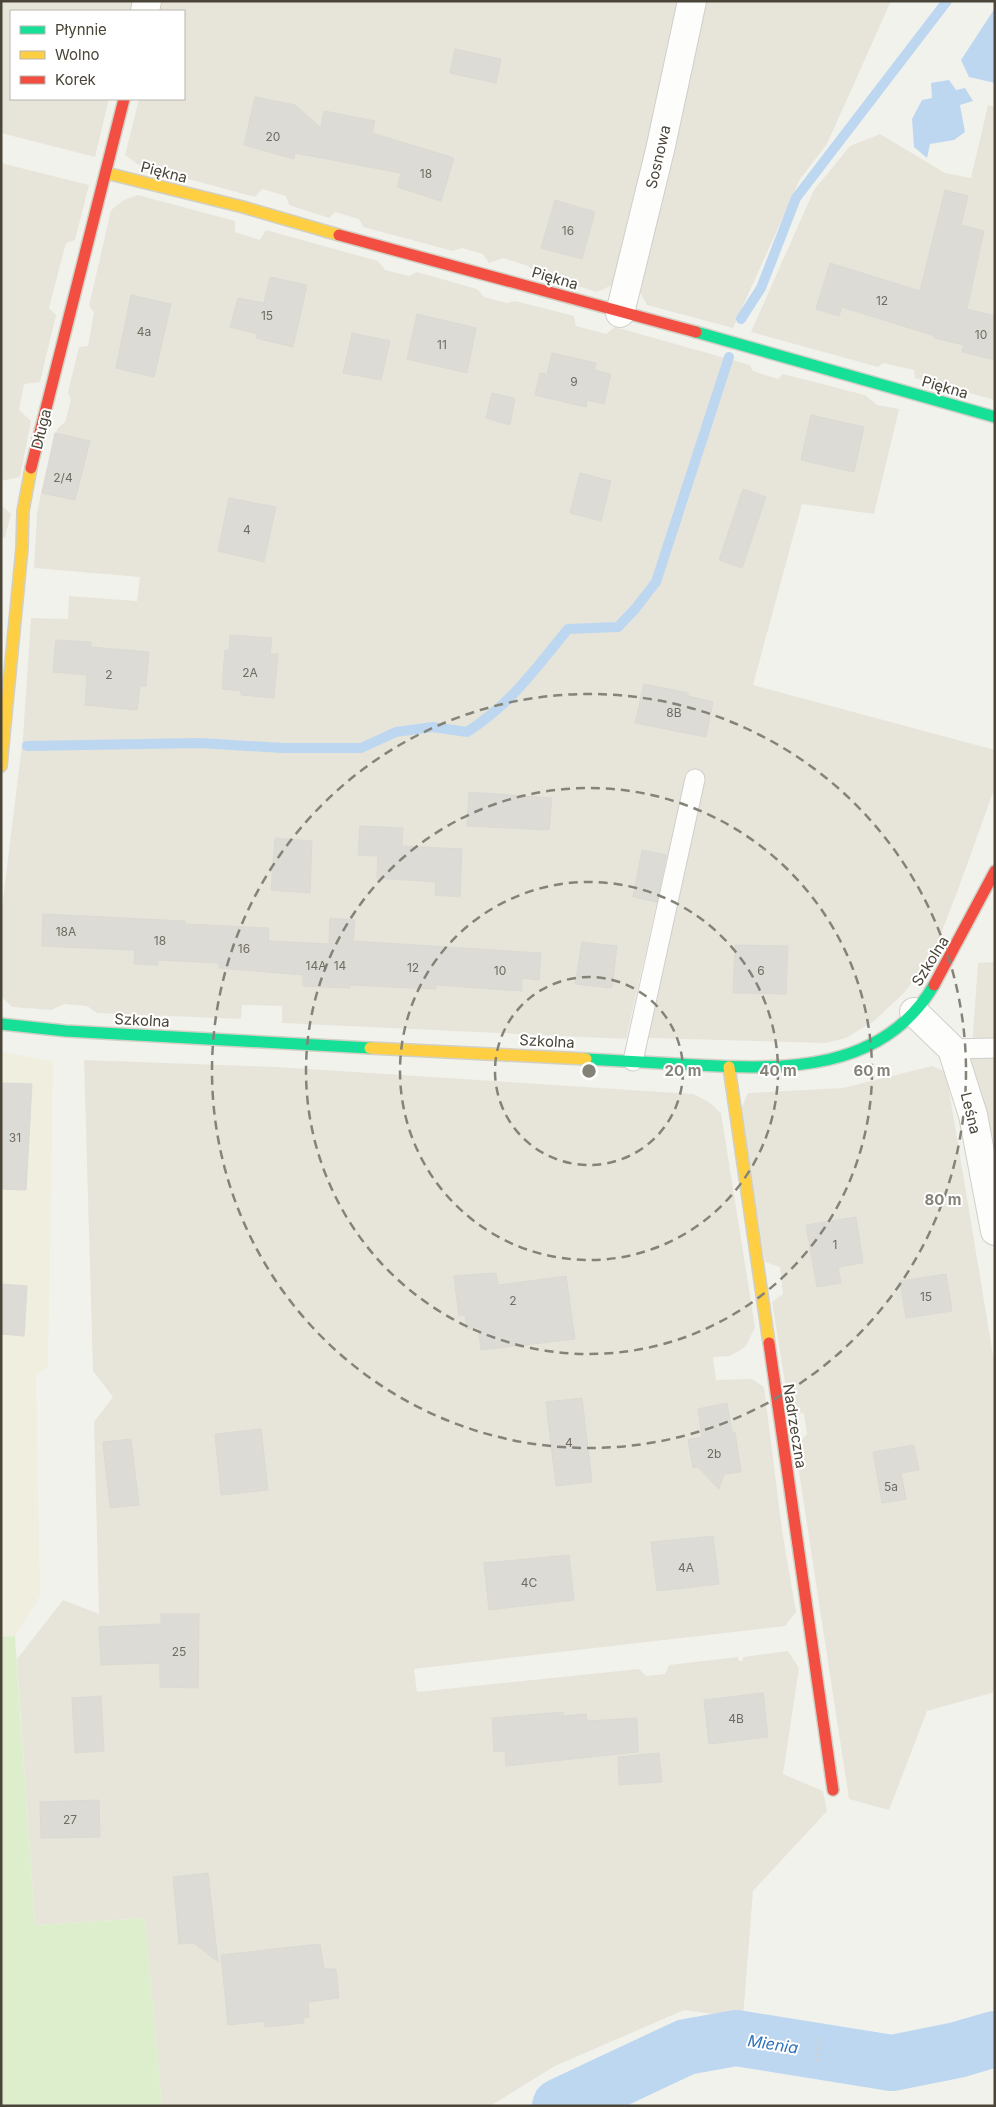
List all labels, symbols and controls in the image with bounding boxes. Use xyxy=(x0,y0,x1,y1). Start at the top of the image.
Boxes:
legend xyxy=(10,10,185,100)
text: Płynnie xyxy=(55,20,107,39)
text: Wolno xyxy=(55,45,100,64)
text: Korek xyxy=(55,70,97,89)
street label: Sosnowa xyxy=(641,123,675,191)
house number: 20 xyxy=(266,129,280,144)
street label: Piękna xyxy=(139,157,189,187)
house number: 18 xyxy=(420,166,432,181)
house number: 16 xyxy=(562,223,574,238)
street label: Piękna xyxy=(530,262,580,294)
house number: 12 xyxy=(876,293,888,308)
house number: 15 xyxy=(261,308,273,323)
house number: 4a xyxy=(137,324,151,339)
house number: 10 xyxy=(975,327,987,342)
house number: 11 xyxy=(437,337,447,352)
street label: Piękna xyxy=(920,371,970,403)
house number: 9 xyxy=(570,374,578,389)
street label: Długa xyxy=(27,407,55,451)
house number: 2/4 xyxy=(53,470,73,485)
house number: 4 xyxy=(243,522,251,537)
house number: 2A xyxy=(242,665,258,680)
house number: 2 xyxy=(105,667,113,682)
house number: 8B xyxy=(666,705,682,720)
house number: 18A xyxy=(56,924,76,939)
street label: Szkolna xyxy=(907,932,953,990)
house number: 18 xyxy=(154,933,166,948)
house number: 16 xyxy=(238,941,250,956)
house number: 14A xyxy=(306,958,326,973)
house number: 14 xyxy=(334,958,347,973)
house number: 12 xyxy=(407,960,419,975)
house number: 10 xyxy=(494,963,506,978)
house number: 6 xyxy=(757,963,765,978)
street label: Szkolna xyxy=(114,1009,170,1031)
street label: Szkolna xyxy=(519,1030,575,1052)
text: 20 m xyxy=(665,1061,701,1080)
text: 40 m xyxy=(759,1061,797,1080)
text: 60 m xyxy=(853,1061,891,1080)
centre of rings xyxy=(580,1062,598,1080)
street label: Leśna xyxy=(957,1090,985,1136)
house number: 31 xyxy=(9,1130,21,1145)
text: 80 m xyxy=(924,1190,962,1209)
house number: 1 xyxy=(833,1237,837,1252)
house number: 15 xyxy=(920,1289,932,1304)
house number: 2 xyxy=(509,1293,517,1308)
street label: Nadrzeczna xyxy=(779,1382,811,1470)
house number: 4 xyxy=(565,1435,573,1450)
house number: 2b xyxy=(707,1446,721,1461)
house number: 5a xyxy=(884,1479,898,1494)
house number: 4A xyxy=(678,1560,694,1575)
house number: 4C xyxy=(521,1575,537,1590)
house number: 25 xyxy=(172,1644,186,1659)
house number: 4B xyxy=(728,1711,744,1726)
house number: 27 xyxy=(63,1812,77,1827)
water label: Mienia xyxy=(746,2030,800,2058)

